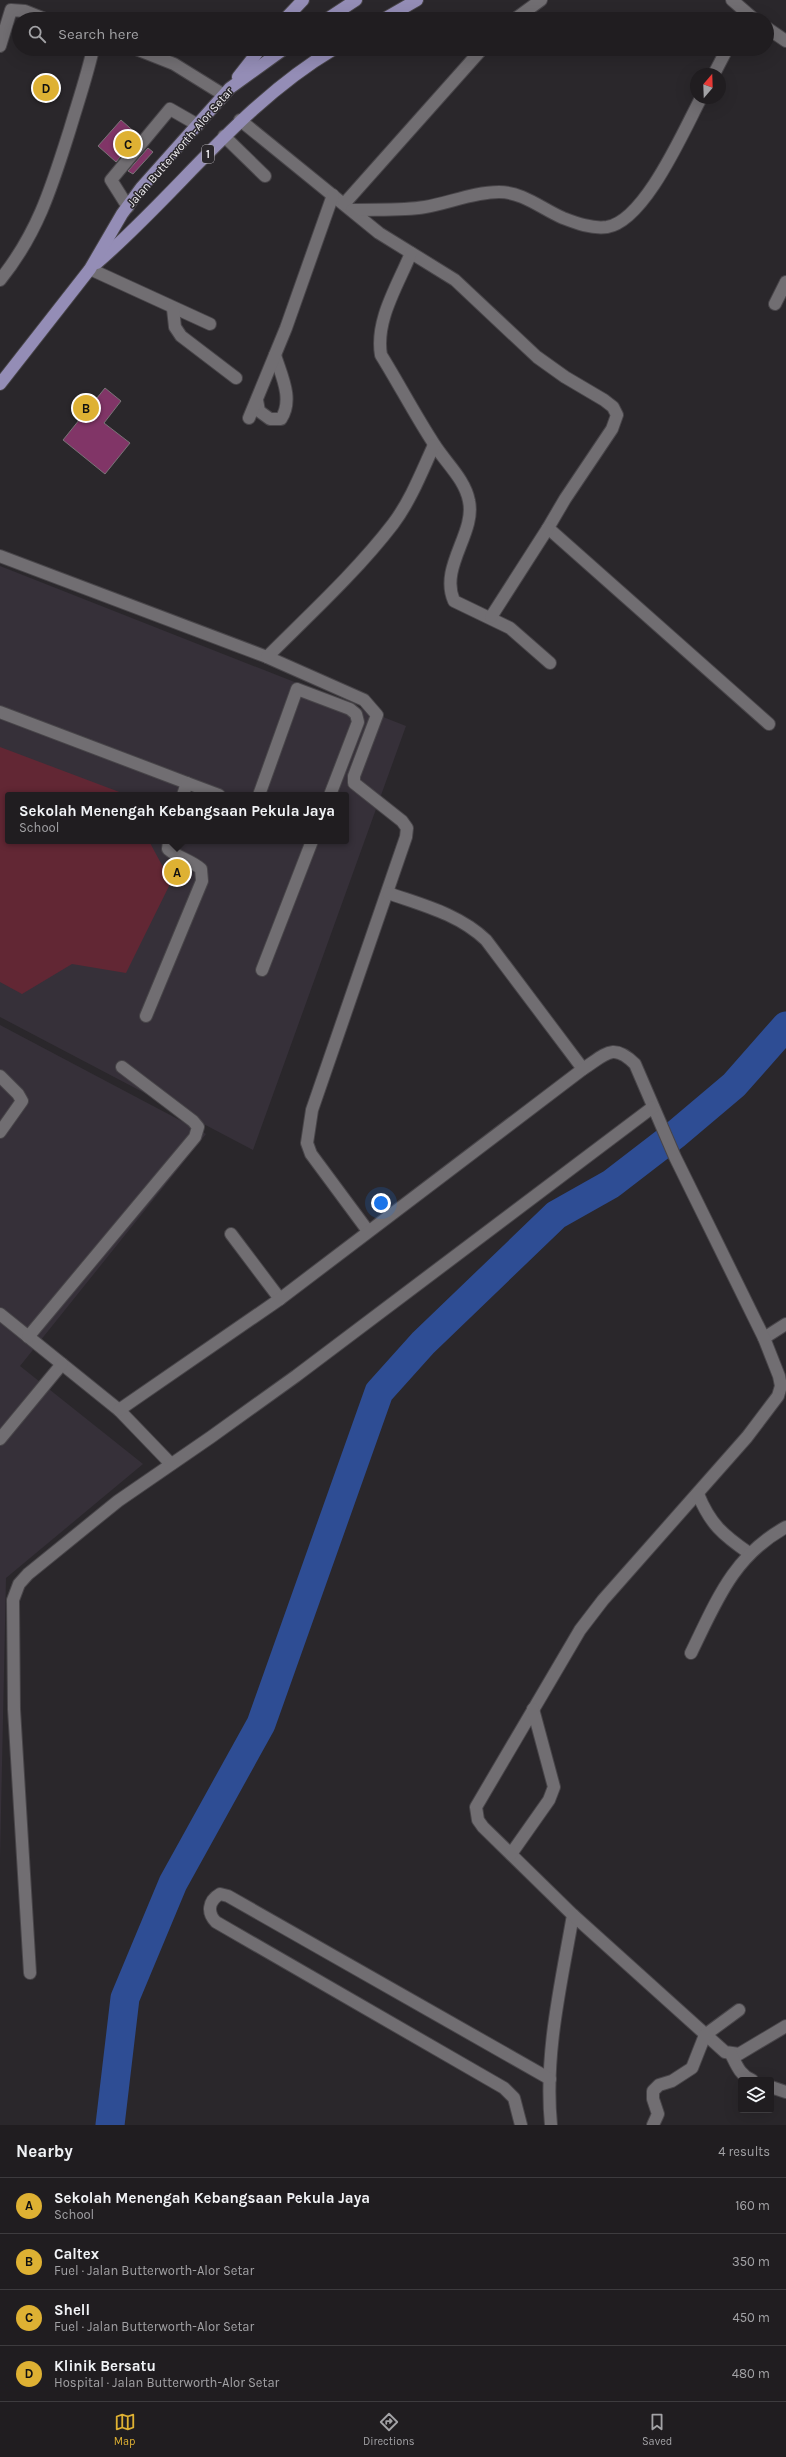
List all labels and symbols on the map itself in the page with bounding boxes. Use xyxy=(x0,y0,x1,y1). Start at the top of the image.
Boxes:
north arrow xyxy=(690,68,726,104)
pin: D xyxy=(33,73,59,103)
street label: Jalan Butterworth-Alor Setar xyxy=(124,84,236,210)
pin: C xyxy=(115,129,141,159)
road number: 1 xyxy=(202,145,214,163)
pin: B xyxy=(73,393,99,423)
pin: A xyxy=(164,857,190,887)
your location xyxy=(371,1193,391,1213)

